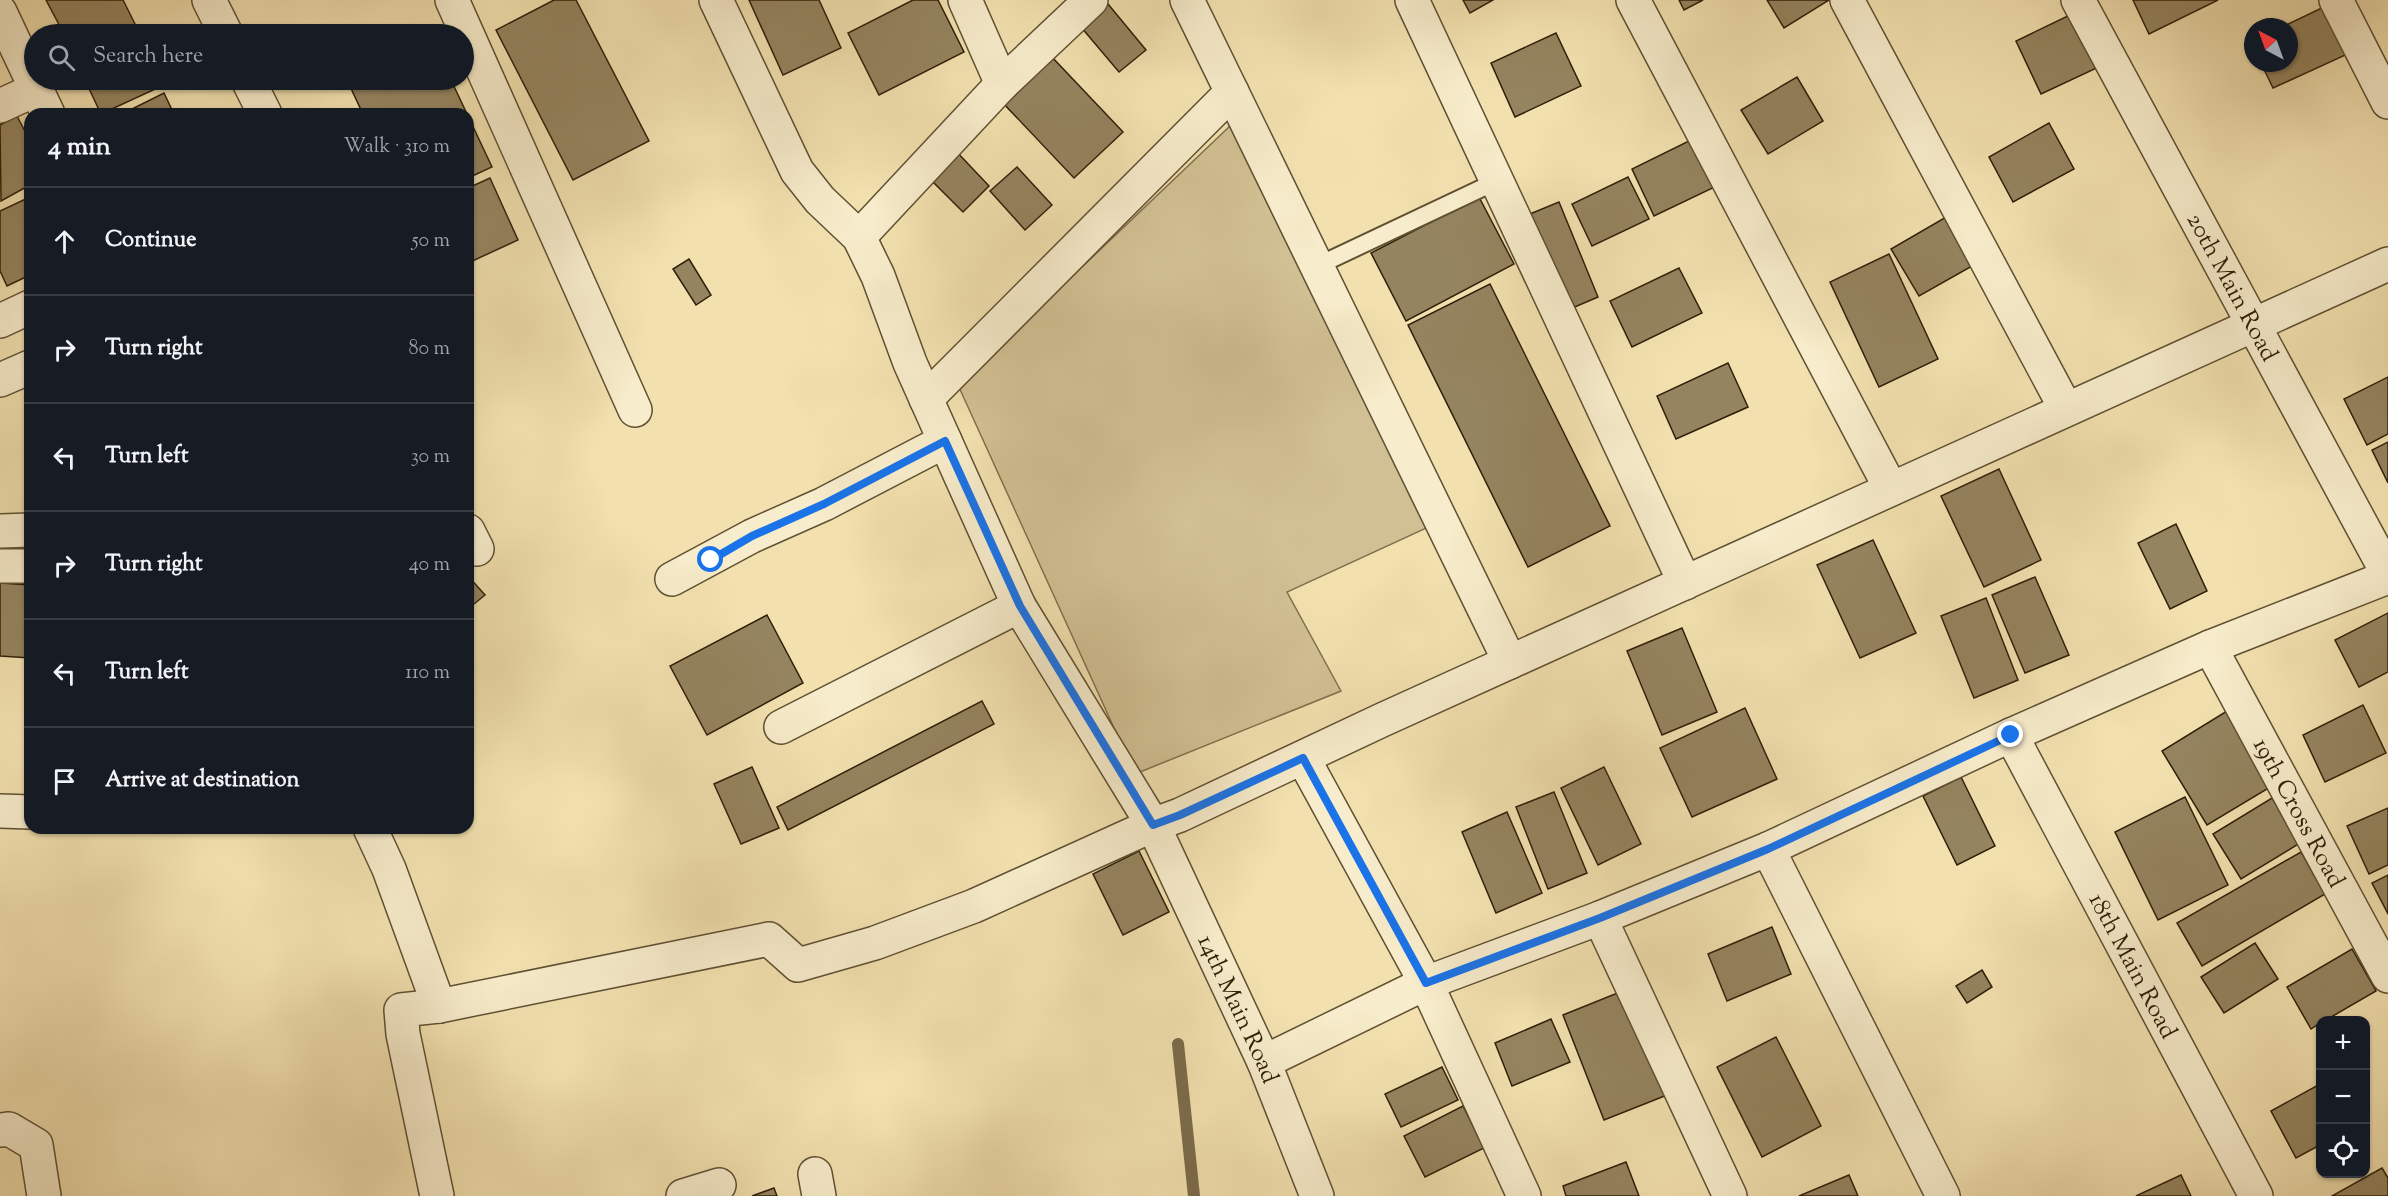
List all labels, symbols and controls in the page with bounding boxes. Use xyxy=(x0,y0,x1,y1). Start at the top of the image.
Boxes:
north arrow xyxy=(2244,18,2298,72)
search box xyxy=(24,24,474,90)
icon: search xyxy=(45,41,78,74)
text: Search here xyxy=(93,41,203,73)
text: 4 min xyxy=(48,129,111,166)
text: Walk · 310 m xyxy=(343,133,450,162)
street label: 20th Main Road xyxy=(2177,207,2285,369)
icon: ahead xyxy=(48,225,81,258)
text: Continue xyxy=(105,225,196,257)
text: 50 m xyxy=(412,227,450,256)
icon: right xyxy=(48,333,81,366)
text: Turn right xyxy=(105,333,202,365)
text: 80 m xyxy=(409,335,450,364)
icon: left xyxy=(48,441,81,474)
text: Turn left xyxy=(105,441,188,473)
text: 30 m xyxy=(411,443,450,472)
route start xyxy=(697,546,723,572)
icon: right xyxy=(48,549,81,582)
text: Turn right xyxy=(105,549,202,581)
text: 40 m xyxy=(409,551,450,580)
icon: left xyxy=(48,657,81,690)
text: Turn left xyxy=(105,657,188,689)
text: 110 m xyxy=(405,659,450,688)
route end xyxy=(1997,721,2023,747)
street label: 19th Cross Road xyxy=(2243,732,2352,895)
icon: arrive xyxy=(48,765,81,798)
text: Arrive at destination xyxy=(105,765,300,797)
street label: 18th Main Road xyxy=(2079,887,2185,1046)
street label: 14th Main Road xyxy=(1188,930,1286,1089)
map controls xyxy=(2316,1016,2370,1178)
button: + xyxy=(2316,1016,2370,1070)
button: − xyxy=(2316,1070,2370,1124)
button: locate xyxy=(2316,1124,2370,1178)

